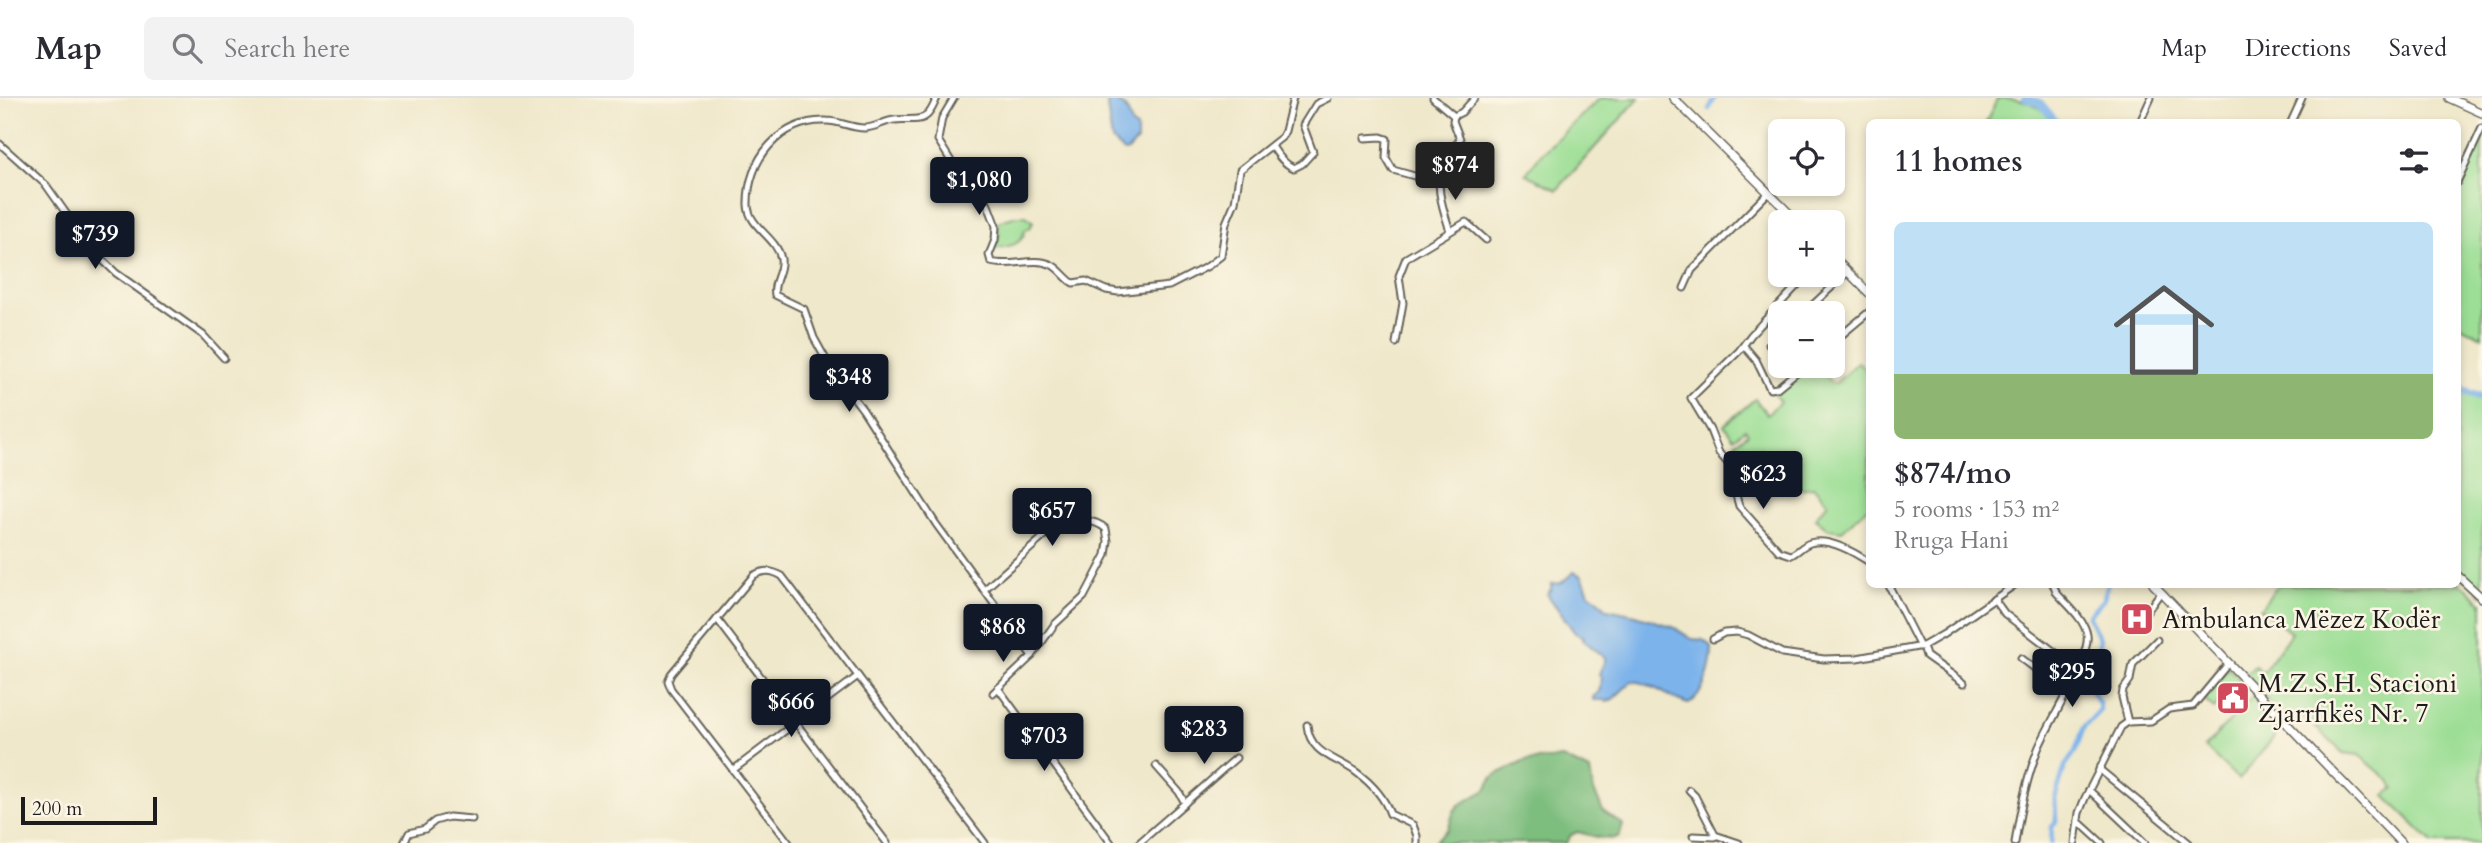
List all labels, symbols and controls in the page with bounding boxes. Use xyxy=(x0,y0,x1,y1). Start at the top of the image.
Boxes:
search box xyxy=(144,17,634,80)
text: Map xyxy=(35,26,102,71)
icon: search xyxy=(168,29,206,67)
text: Search here xyxy=(224,31,350,66)
text: Map xyxy=(2161,32,2207,65)
text: Directions xyxy=(2245,32,2351,65)
text: Saved xyxy=(2389,32,2447,65)
map controls xyxy=(1768,119,1845,378)
button: locate xyxy=(1768,119,1845,196)
text: 11 homes xyxy=(1894,141,2023,182)
pin: $874 xyxy=(1414,142,1496,202)
icon: filters xyxy=(2395,142,2433,180)
text: $874 xyxy=(1431,149,1479,180)
pin: $1,080 xyxy=(922,158,1036,217)
text: $1,080 xyxy=(946,164,1012,195)
button: + xyxy=(1768,210,1845,287)
pin: $739 xyxy=(54,212,136,271)
text: $739 xyxy=(71,218,119,249)
icon: home xyxy=(2101,267,2227,393)
button: − xyxy=(1768,301,1845,378)
pin: $348 xyxy=(808,354,890,414)
text: $348 xyxy=(825,361,873,392)
pin: $623 xyxy=(1722,452,1804,511)
text: $874/mo xyxy=(1894,453,2011,494)
text: $623 xyxy=(1739,458,1787,489)
pin: $657 xyxy=(1011,489,1093,548)
text: 5 rooms · 153 m² xyxy=(1894,494,2059,525)
text: $657 xyxy=(1028,495,1076,526)
text: Rruga Hani xyxy=(1894,525,2009,556)
hospital icon: Ambulanca Mëzez Kodër xyxy=(2118,600,2156,638)
place label: Ambulanca Mëzez Kodër xyxy=(2162,602,2441,637)
pin: $868 xyxy=(962,604,1044,664)
text: $868 xyxy=(979,611,1027,642)
pin: $295 xyxy=(2031,650,2113,709)
text: $295 xyxy=(2048,656,2096,687)
place label: M.Z.S.H. Stacioni Zjarrfikës Nr. 7 xyxy=(2258,666,2457,731)
public building icon: M.Z.S.H. Stacioni Zjarrfikës Nr. 7 xyxy=(2214,679,2252,717)
pin: $666 xyxy=(750,680,832,739)
text: $666 xyxy=(767,686,815,717)
pin: $283 xyxy=(1163,706,1245,766)
text: $283 xyxy=(1180,713,1228,744)
pin: $703 xyxy=(1003,714,1085,773)
text: $703 xyxy=(1020,720,1068,751)
scale bar xyxy=(21,794,158,826)
text: 200 m xyxy=(32,796,82,822)

